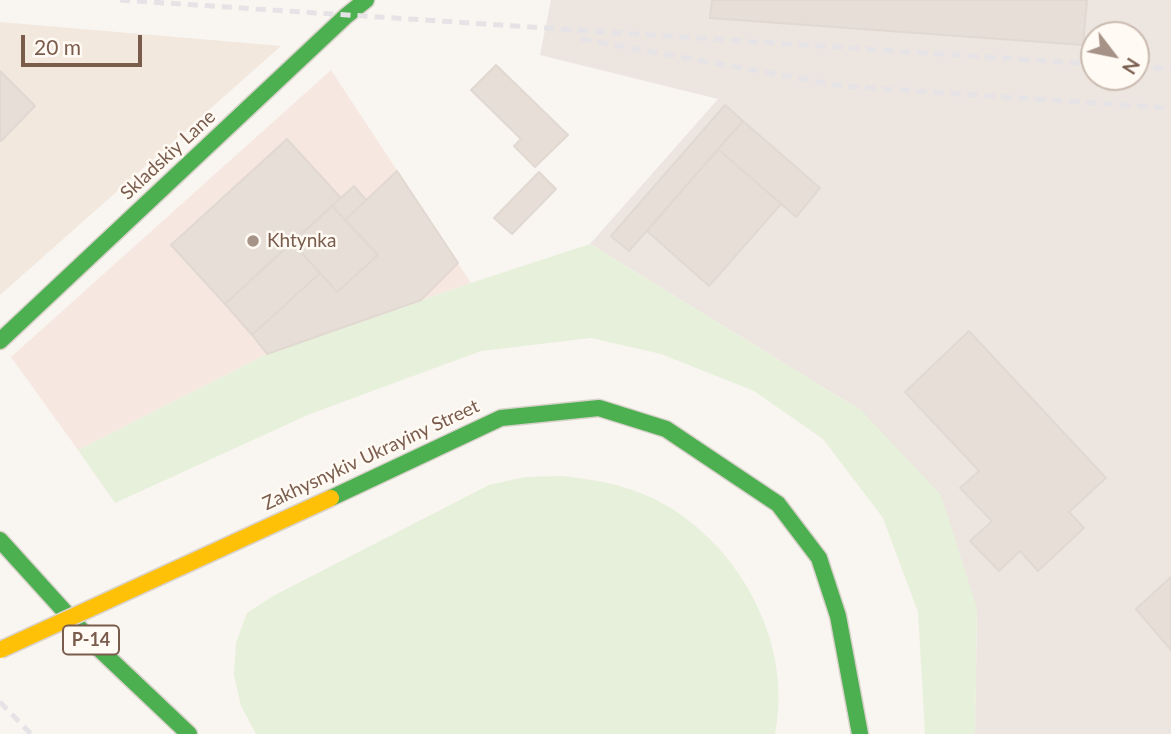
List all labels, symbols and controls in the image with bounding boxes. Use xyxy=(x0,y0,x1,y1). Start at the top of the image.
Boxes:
scale bar xyxy=(24,21,145,65)
north arrow xyxy=(1080,21,1150,91)
text: 20 m xyxy=(34,34,81,59)
text: N xyxy=(1118,54,1145,79)
street label: Skladskiy Lane xyxy=(116,105,220,205)
place label: Khtynka xyxy=(267,230,336,252)
marker: Khtynka xyxy=(245,233,261,249)
street label: Zakhysnykiv Ukrayiny Street xyxy=(259,395,483,515)
road number: Р-14 xyxy=(63,626,119,654)

